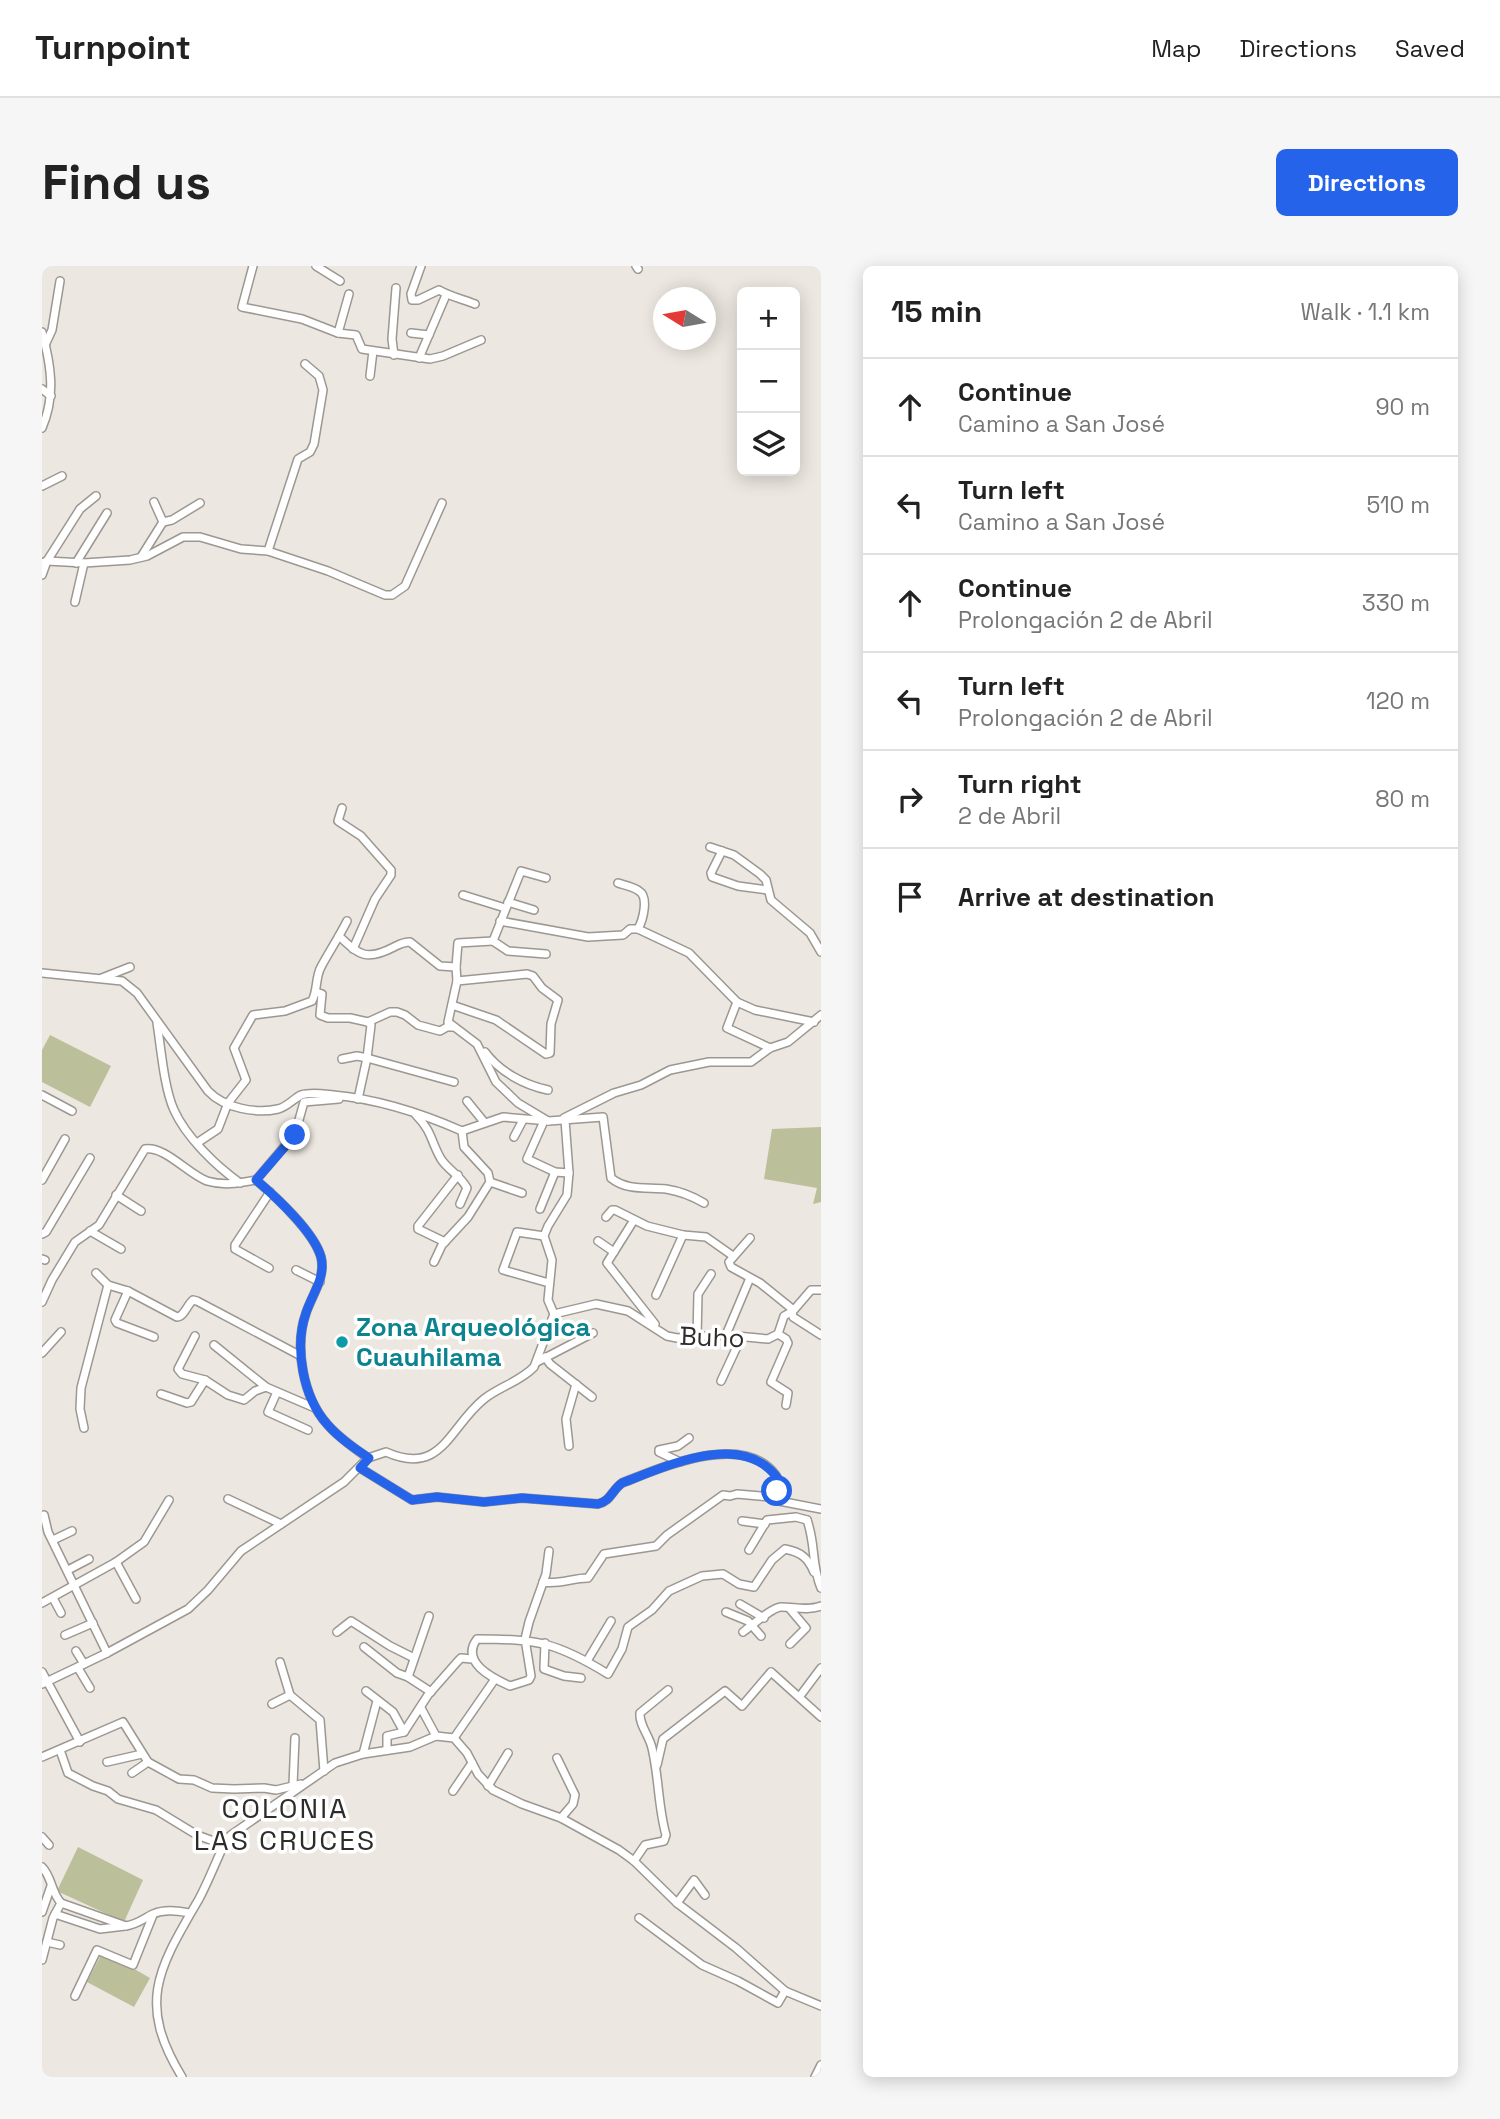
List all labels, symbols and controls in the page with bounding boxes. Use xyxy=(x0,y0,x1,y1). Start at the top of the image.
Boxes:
text: Turnpoint xyxy=(35,27,191,69)
text: Map xyxy=(1151,33,1201,64)
text: Directions xyxy=(1239,33,1357,64)
text: Saved xyxy=(1395,33,1465,64)
button: Directions xyxy=(1276,149,1458,216)
text: Find us xyxy=(42,151,211,213)
north arrow xyxy=(653,287,716,350)
map controls xyxy=(737,287,800,476)
button: + xyxy=(737,287,800,350)
text: 15 min xyxy=(891,292,982,331)
text: Walk · 1.1 km xyxy=(1301,297,1430,327)
button: − xyxy=(737,350,800,413)
text: Continue xyxy=(958,375,1072,409)
icon: ahead xyxy=(891,388,929,426)
text: 90 m xyxy=(1375,392,1430,422)
text: Camino a San José xyxy=(958,409,1165,439)
button: layers xyxy=(737,413,800,476)
text: Turn left xyxy=(958,473,1065,507)
icon: left xyxy=(891,486,929,524)
text: 510 m xyxy=(1367,490,1430,520)
text: Camino a San José xyxy=(958,507,1165,537)
text: Continue xyxy=(958,571,1072,605)
icon: ahead xyxy=(891,584,929,622)
text: 330 m xyxy=(1362,588,1430,618)
text: Prolongación 2 de Abril xyxy=(958,605,1213,635)
text: Turn left xyxy=(958,669,1065,703)
icon: left xyxy=(891,682,929,720)
text: 120 m xyxy=(1366,686,1430,716)
text: Prolongación 2 de Abril xyxy=(958,703,1213,733)
text: Turn right xyxy=(958,767,1082,801)
icon: right xyxy=(891,780,929,818)
text: 80 m xyxy=(1375,784,1430,814)
text: 2 de Abril xyxy=(958,801,1061,831)
icon: arrive xyxy=(891,878,929,916)
text: Arrive at destination xyxy=(958,880,1215,914)
route end xyxy=(279,1119,310,1150)
place label: Zona Arqueológica Cuauhilama xyxy=(356,1310,590,1374)
street label: Buho xyxy=(679,1319,745,1355)
marker: Zona Arqueológica Cuauhilama xyxy=(334,1334,350,1350)
route start xyxy=(761,1475,792,1506)
district label: COLONIA LAS CRUCES xyxy=(194,1790,376,1858)

